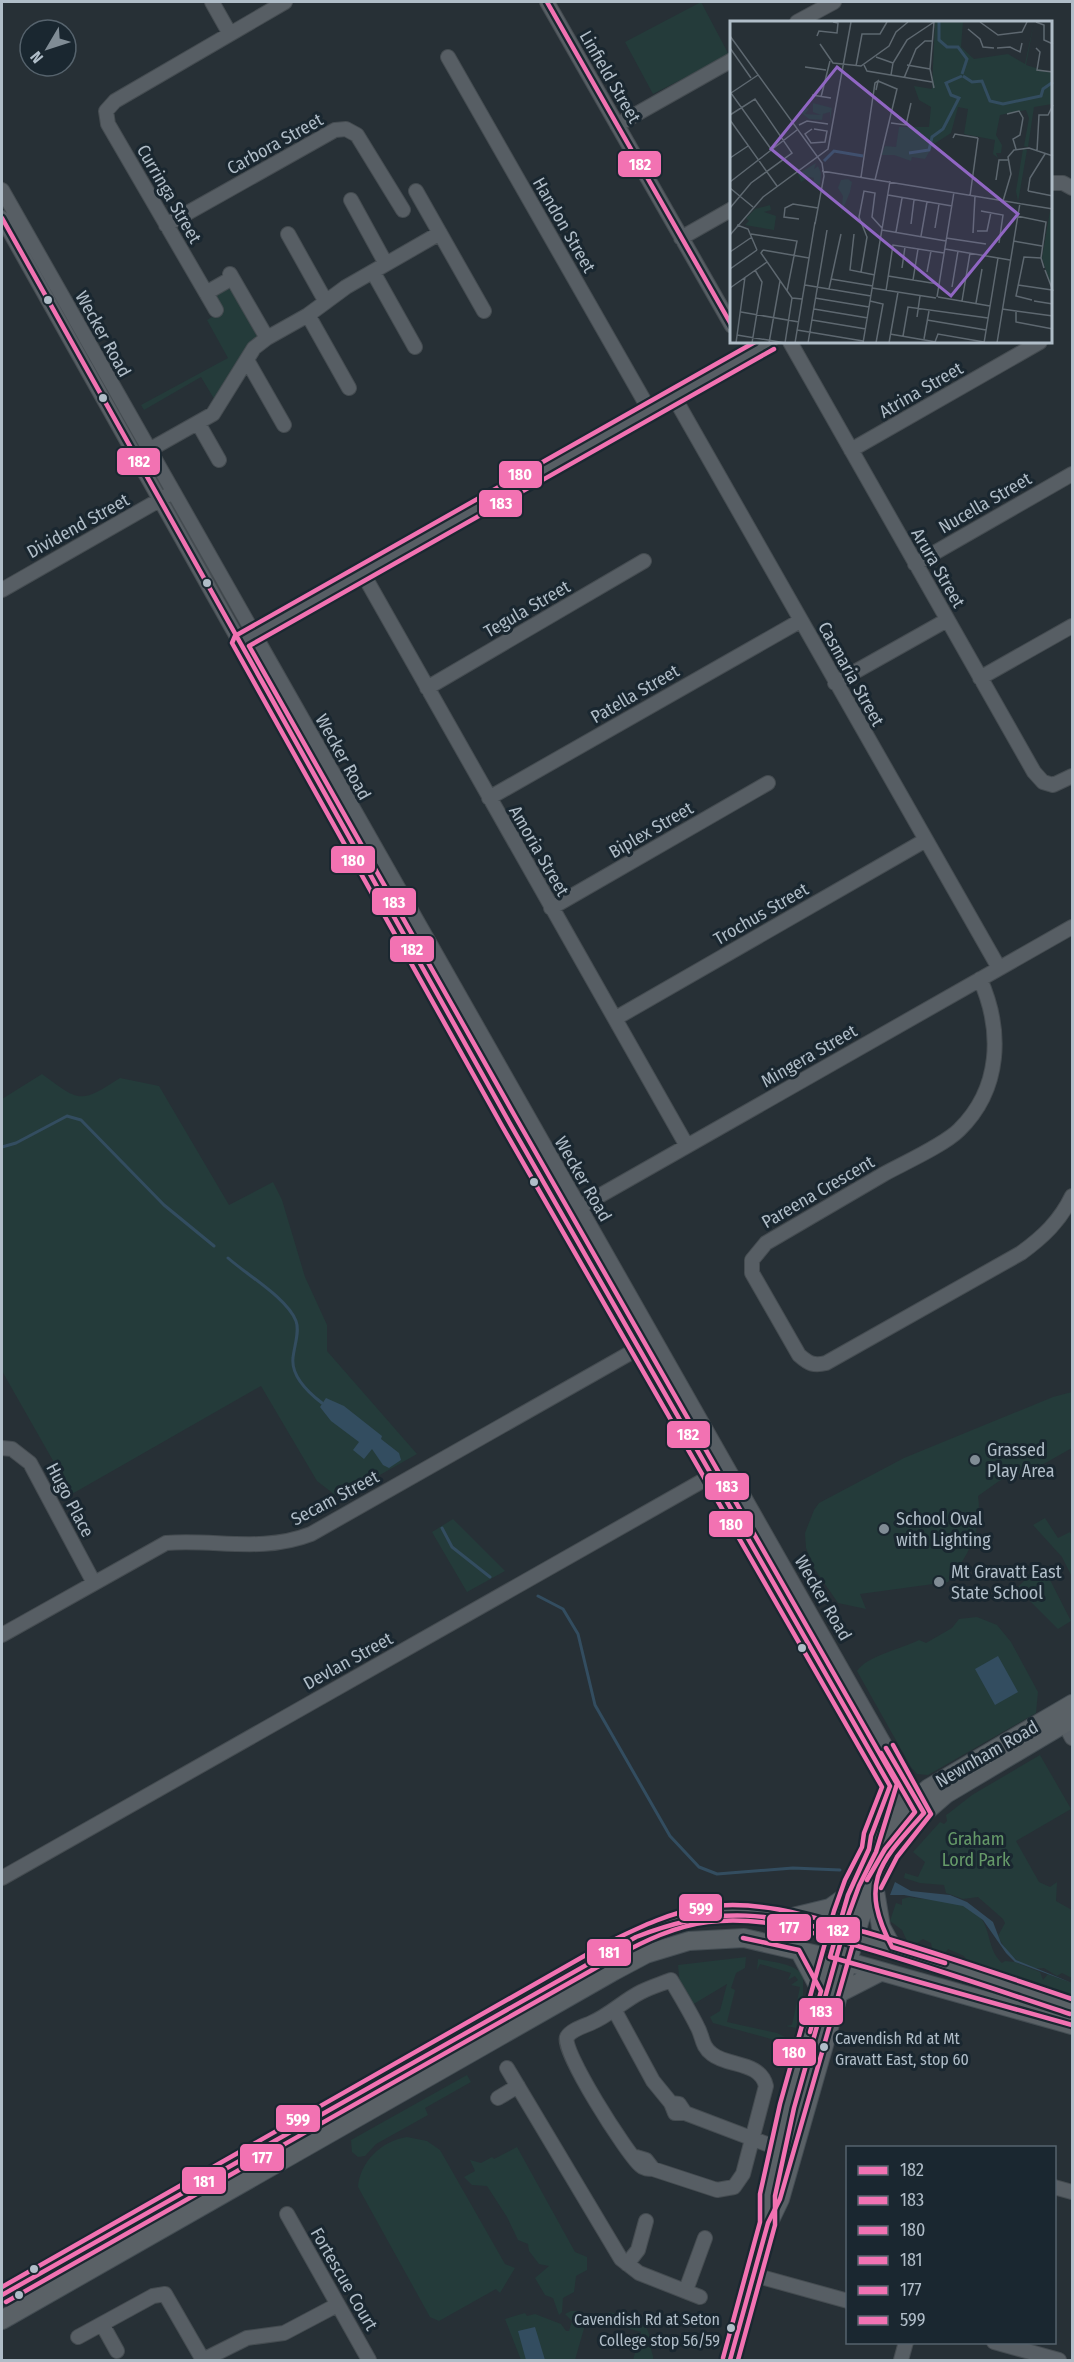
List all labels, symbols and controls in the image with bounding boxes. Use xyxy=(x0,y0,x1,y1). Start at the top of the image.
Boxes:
north arrow xyxy=(18,18,78,78)
inset map xyxy=(730,21,1053,344)
street label: Linfield Street xyxy=(575,27,645,127)
text: N xyxy=(26,47,47,67)
street label: Carbora Street xyxy=(223,109,327,179)
street label: Curringa Street xyxy=(132,141,206,247)
line badge: 182 xyxy=(617,150,662,178)
text: 182 xyxy=(629,155,652,174)
street label: Handon Street xyxy=(528,173,600,277)
street label: Wecker Road xyxy=(70,287,136,381)
unlabelled marker xyxy=(42,294,54,306)
street label: Atrina Street xyxy=(875,357,967,423)
unlabelled marker xyxy=(97,392,109,404)
line badge: 182 xyxy=(116,447,161,476)
text: 182 xyxy=(128,452,151,471)
line badge: 180 xyxy=(498,460,543,489)
text: 180 xyxy=(508,465,532,484)
street label: Nucella Street xyxy=(935,468,1035,538)
street label: Dividend Street xyxy=(23,489,133,563)
line badge: 183 xyxy=(478,489,523,518)
text: 183 xyxy=(490,494,513,513)
street label: Arura Street xyxy=(906,524,970,612)
street label: Tegula Street xyxy=(480,575,574,643)
unlabelled marker xyxy=(201,577,213,589)
street label: Casmaria Street xyxy=(813,618,889,730)
street label: Patella Street xyxy=(587,660,683,728)
street label: Wecker Road xyxy=(310,710,376,804)
street label: Biplex Street xyxy=(605,797,697,863)
street label: Amoria Street xyxy=(504,802,574,900)
line badge: 180 xyxy=(330,845,376,874)
text: 180 xyxy=(341,851,365,870)
street label: Trochus Street xyxy=(710,878,812,950)
line badge: 183 xyxy=(371,887,417,916)
text: 183 xyxy=(383,893,406,912)
line badge: 182 xyxy=(389,935,435,963)
text: 182 xyxy=(401,940,424,959)
street label: Mingera Street xyxy=(757,1020,861,1092)
street label: Wecker Road xyxy=(550,1132,616,1226)
street label: Pareena Crescent xyxy=(758,1151,878,1233)
unlabelled marker xyxy=(528,1176,540,1188)
line badge: 182 xyxy=(666,1420,711,1449)
text: 182 xyxy=(677,1425,700,1444)
place label: Grassed Play Area xyxy=(987,1439,1055,1482)
marker: Grassed Play Area xyxy=(968,1453,982,1467)
street label: Hugo Place xyxy=(41,1459,99,1541)
street label: Secam Street xyxy=(287,1466,383,1530)
line badge: 183 xyxy=(704,1472,750,1501)
text: 183 xyxy=(716,1477,739,1496)
place label: School Oval with Lighting xyxy=(896,1508,991,1551)
line badge: 180 xyxy=(708,1510,754,1538)
text: 180 xyxy=(719,1515,743,1534)
marker: School Oval with Lighting xyxy=(877,1522,891,1536)
street label: Wecker Road xyxy=(790,1551,856,1645)
place label: Mt Gravatt East State School xyxy=(951,1561,1062,1604)
marker: Mt Gravatt East State School xyxy=(932,1575,946,1589)
street label: Devlan Street xyxy=(299,1627,397,1695)
unlabelled marker xyxy=(796,1642,808,1654)
street label: Newnham Road xyxy=(932,1716,1042,1792)
park label: Graham Lord Park xyxy=(942,1828,1011,1871)
line badge: 599 xyxy=(678,1893,723,1922)
text: 599 xyxy=(689,1899,713,1918)
line badge: 177 xyxy=(766,1913,812,1942)
line badge: 182 xyxy=(815,1916,861,1944)
text: 177 xyxy=(779,1918,799,1937)
text: 182 xyxy=(827,1921,850,1940)
line badge: 181 xyxy=(586,1938,632,1967)
text: 181 xyxy=(598,1943,620,1962)
line badge: 183 xyxy=(798,1997,844,2026)
text: 183 xyxy=(810,2002,833,2021)
place label: Cavendish Rd at Mt Gravatt East, stop 60 xyxy=(835,2029,969,2069)
line badge: 180 xyxy=(772,2038,817,2067)
marker: Cavendish Rd at Mt Gravatt East, stop 60 xyxy=(818,2041,830,2053)
text: 180 xyxy=(782,2043,806,2062)
line badge: 599 xyxy=(275,2104,321,2133)
text: 599 xyxy=(286,2110,310,2129)
line badge: 177 xyxy=(239,2143,285,2172)
legend xyxy=(846,2146,1056,2344)
text: 177 xyxy=(252,2148,272,2167)
text: 182 xyxy=(900,2159,924,2181)
line badge: 181 xyxy=(181,2166,227,2195)
text: 181 xyxy=(193,2172,215,2191)
text: 183 xyxy=(900,2189,924,2211)
text: 180 xyxy=(900,2219,925,2241)
street label: Fortescue Court xyxy=(306,2224,382,2334)
text: 181 xyxy=(900,2249,923,2271)
unlabelled marker xyxy=(28,2263,40,2275)
text: 177 xyxy=(900,2279,922,2301)
unlabelled marker xyxy=(13,2289,25,2301)
text: 599 xyxy=(900,2309,926,2331)
place label: Cavendish Rd at Seton College stop 56/59 xyxy=(574,2310,720,2350)
marker: Cavendish Rd at Seton College stop 56/59 xyxy=(725,2322,737,2334)

